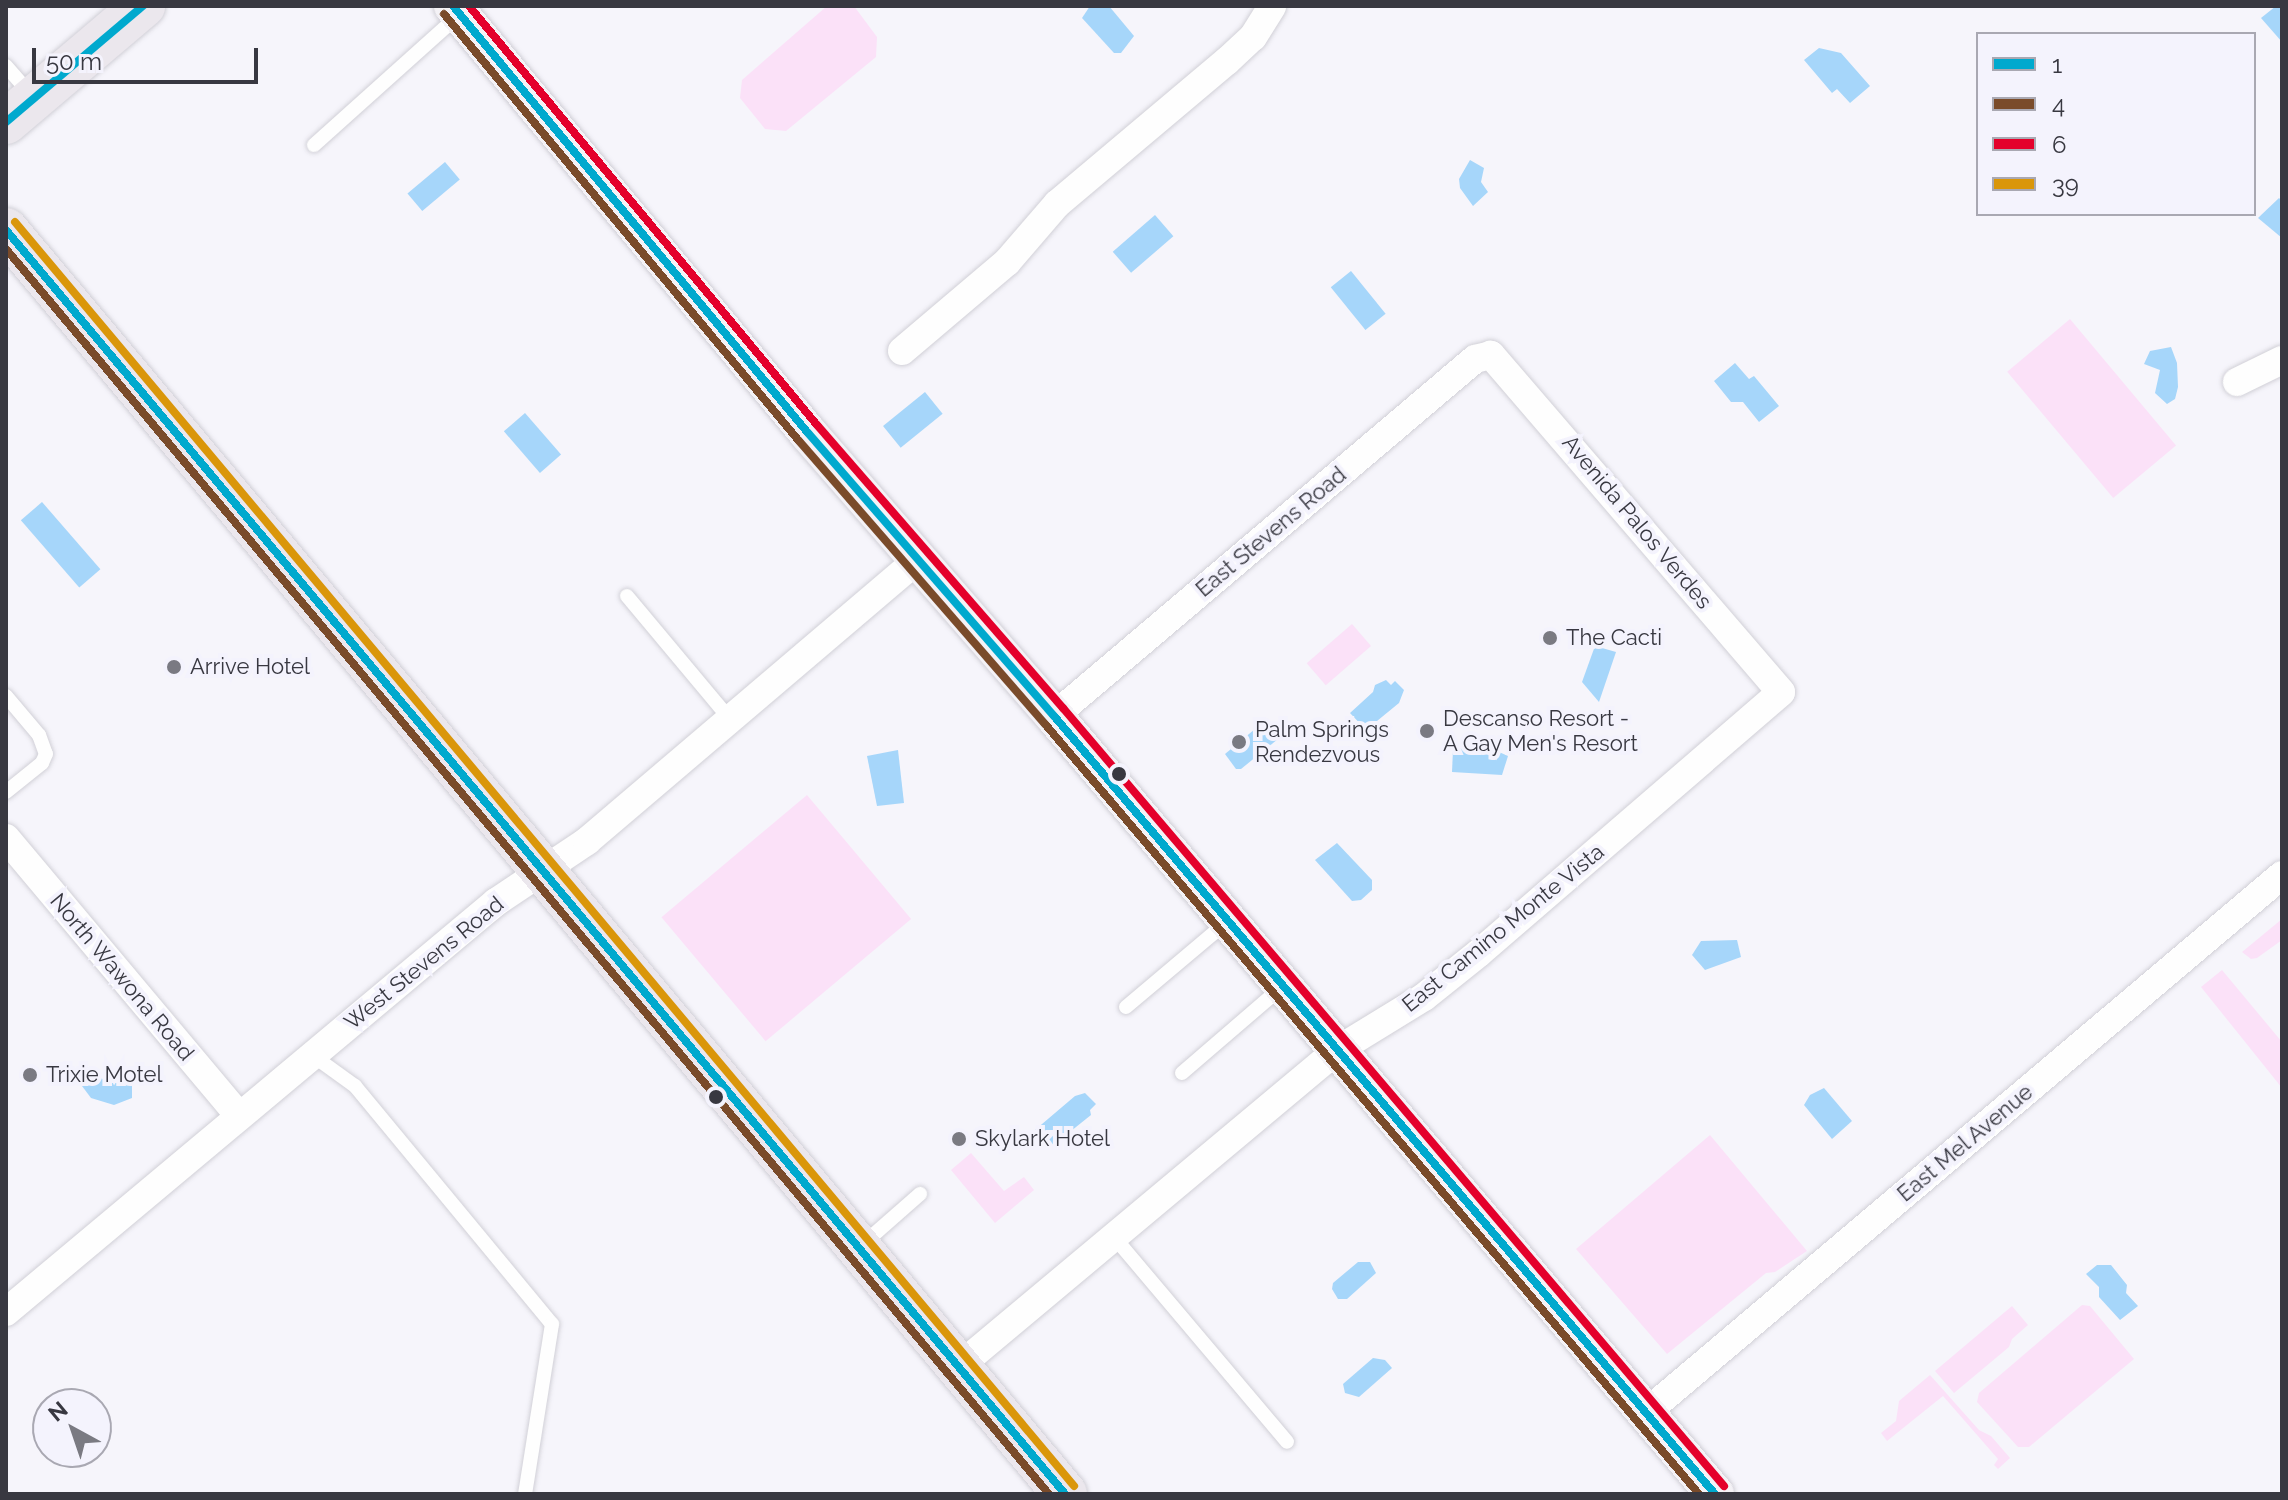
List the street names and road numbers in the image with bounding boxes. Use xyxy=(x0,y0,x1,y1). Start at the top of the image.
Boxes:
street label: Avenida Palos Verdes xyxy=(1556,430,1718,614)
street label: East Stevens Road xyxy=(1191,461,1351,603)
street label: East Camino Monte Vista xyxy=(1396,838,1610,1018)
street label: North Wawona Road xyxy=(44,888,200,1066)
street label: West Stevens Road xyxy=(339,891,509,1035)
street label: East Mel Avenue xyxy=(1891,1078,2039,1208)

